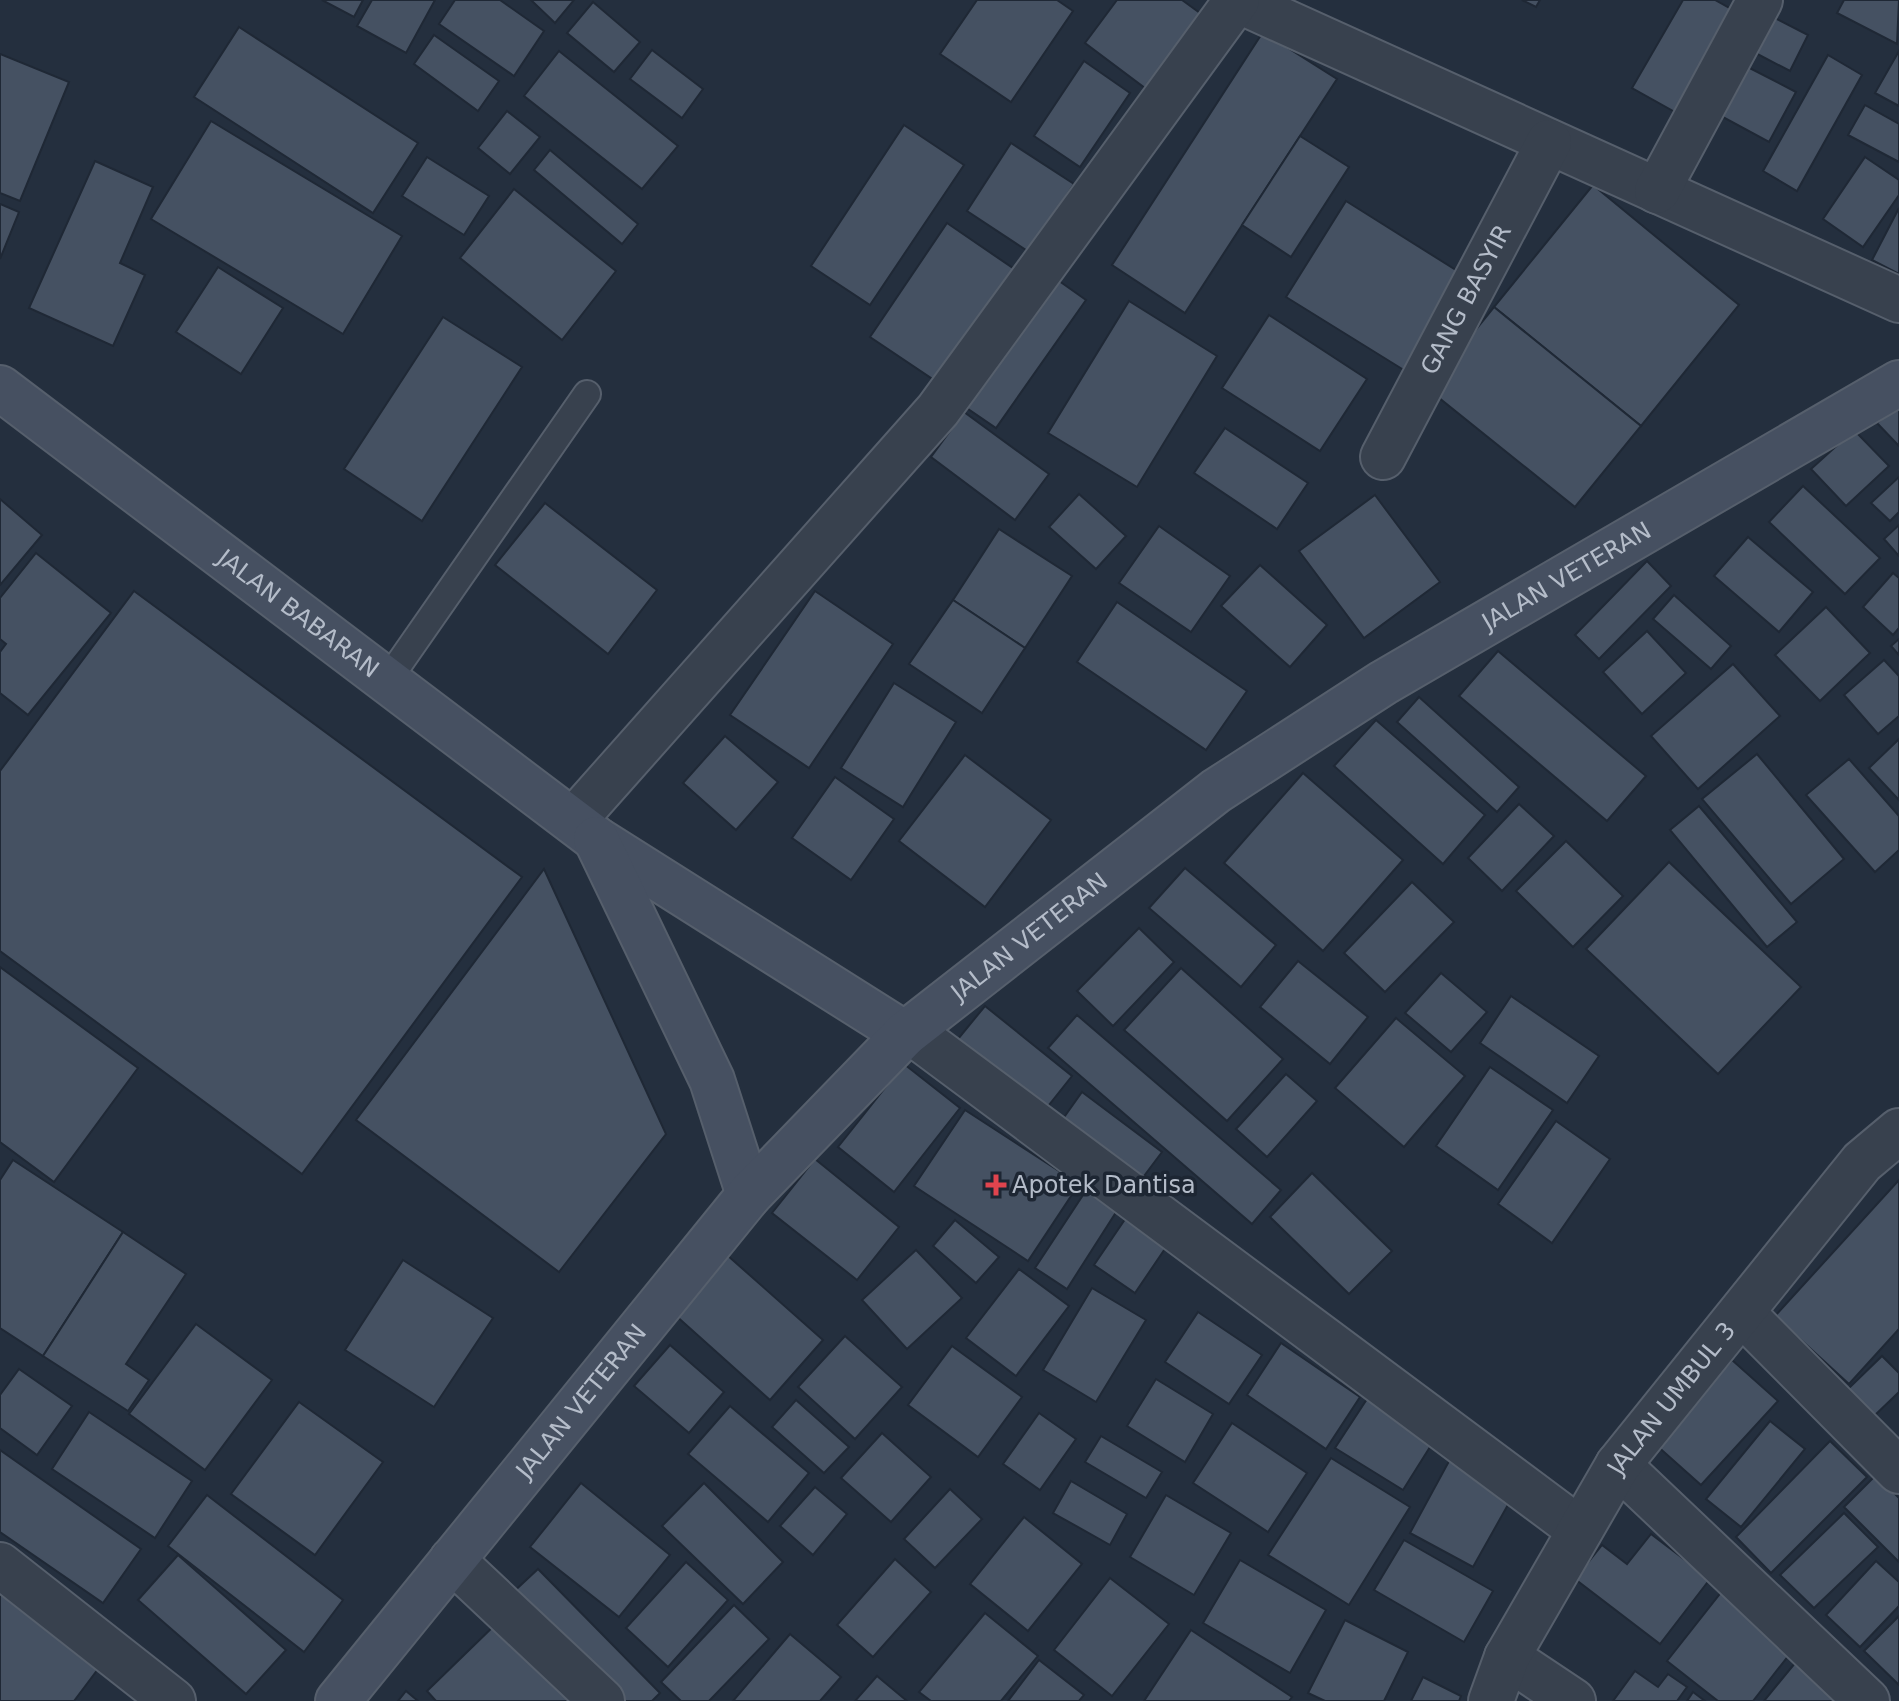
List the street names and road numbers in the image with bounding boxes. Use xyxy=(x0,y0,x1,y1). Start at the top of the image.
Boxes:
street label: GANG BASYIR xyxy=(1415,220,1517,379)
street label: JALAN VETERAN xyxy=(1475,516,1656,637)
street label: JALAN BABARAN xyxy=(210,543,384,684)
street label: JALAN VETERAN xyxy=(944,867,1113,1008)
street label: JALAN UMBUL 3 xyxy=(1601,1317,1741,1481)
street label: JALAN VETERAN xyxy=(509,1319,652,1486)

